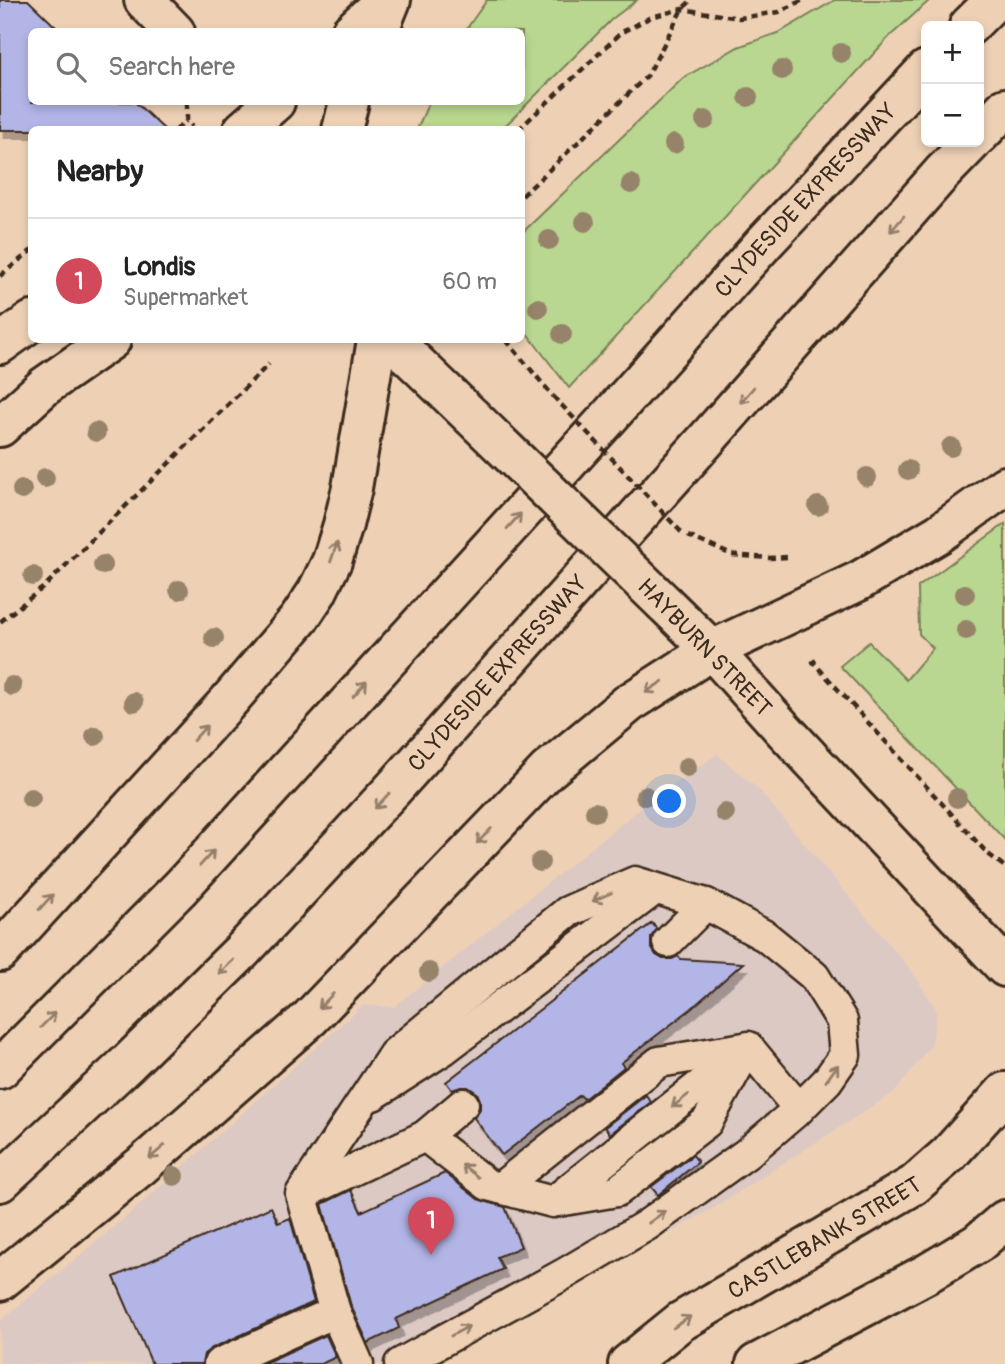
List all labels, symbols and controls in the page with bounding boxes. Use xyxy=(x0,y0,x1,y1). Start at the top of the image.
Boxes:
map controls xyxy=(921,21,984,147)
button: + xyxy=(921,21,984,84)
search box xyxy=(28,28,525,105)
icon: search xyxy=(52,48,90,86)
text: Search here xyxy=(108,51,235,83)
button: − xyxy=(921,84,984,147)
street label: CLYDESIDE EXPRESSWAY xyxy=(708,97,903,304)
text: Nearby xyxy=(56,153,143,190)
one-way arrow xyxy=(889,215,905,233)
text: Londis xyxy=(123,251,195,283)
text: 1 xyxy=(75,267,84,296)
text: 60 m xyxy=(442,267,497,296)
text: Supermarket xyxy=(123,283,248,312)
one-way arrow xyxy=(739,385,755,403)
one-way arrow xyxy=(505,513,522,530)
one-way arrow xyxy=(329,542,341,564)
street label: CLYDESIDE EXPRESSWAY xyxy=(402,569,593,778)
street label: HAYBURN STREET xyxy=(631,572,778,723)
one-way arrow xyxy=(352,680,368,698)
one-way arrow xyxy=(645,680,665,694)
one-way arrow xyxy=(191,725,208,742)
your location xyxy=(652,784,686,818)
one-way arrow xyxy=(374,792,390,810)
one-way arrow xyxy=(475,828,492,845)
one-way arrow xyxy=(199,849,215,867)
one-way arrow xyxy=(592,891,613,904)
one-way arrow xyxy=(38,893,54,911)
one-way arrow xyxy=(218,958,235,975)
one-way arrow xyxy=(318,992,335,1009)
one-way arrow xyxy=(40,1012,57,1029)
one-way arrow xyxy=(825,1064,839,1083)
one-way arrow xyxy=(672,1093,690,1109)
one-way arrow xyxy=(148,1144,166,1160)
one-way arrow xyxy=(462,1164,480,1179)
street label: CASTLEBANK STREET xyxy=(723,1170,926,1306)
pin: 1 xyxy=(408,1197,454,1255)
one-way arrow xyxy=(647,1210,666,1224)
one-way arrow xyxy=(671,1314,691,1328)
one-way arrow xyxy=(449,1324,470,1337)

